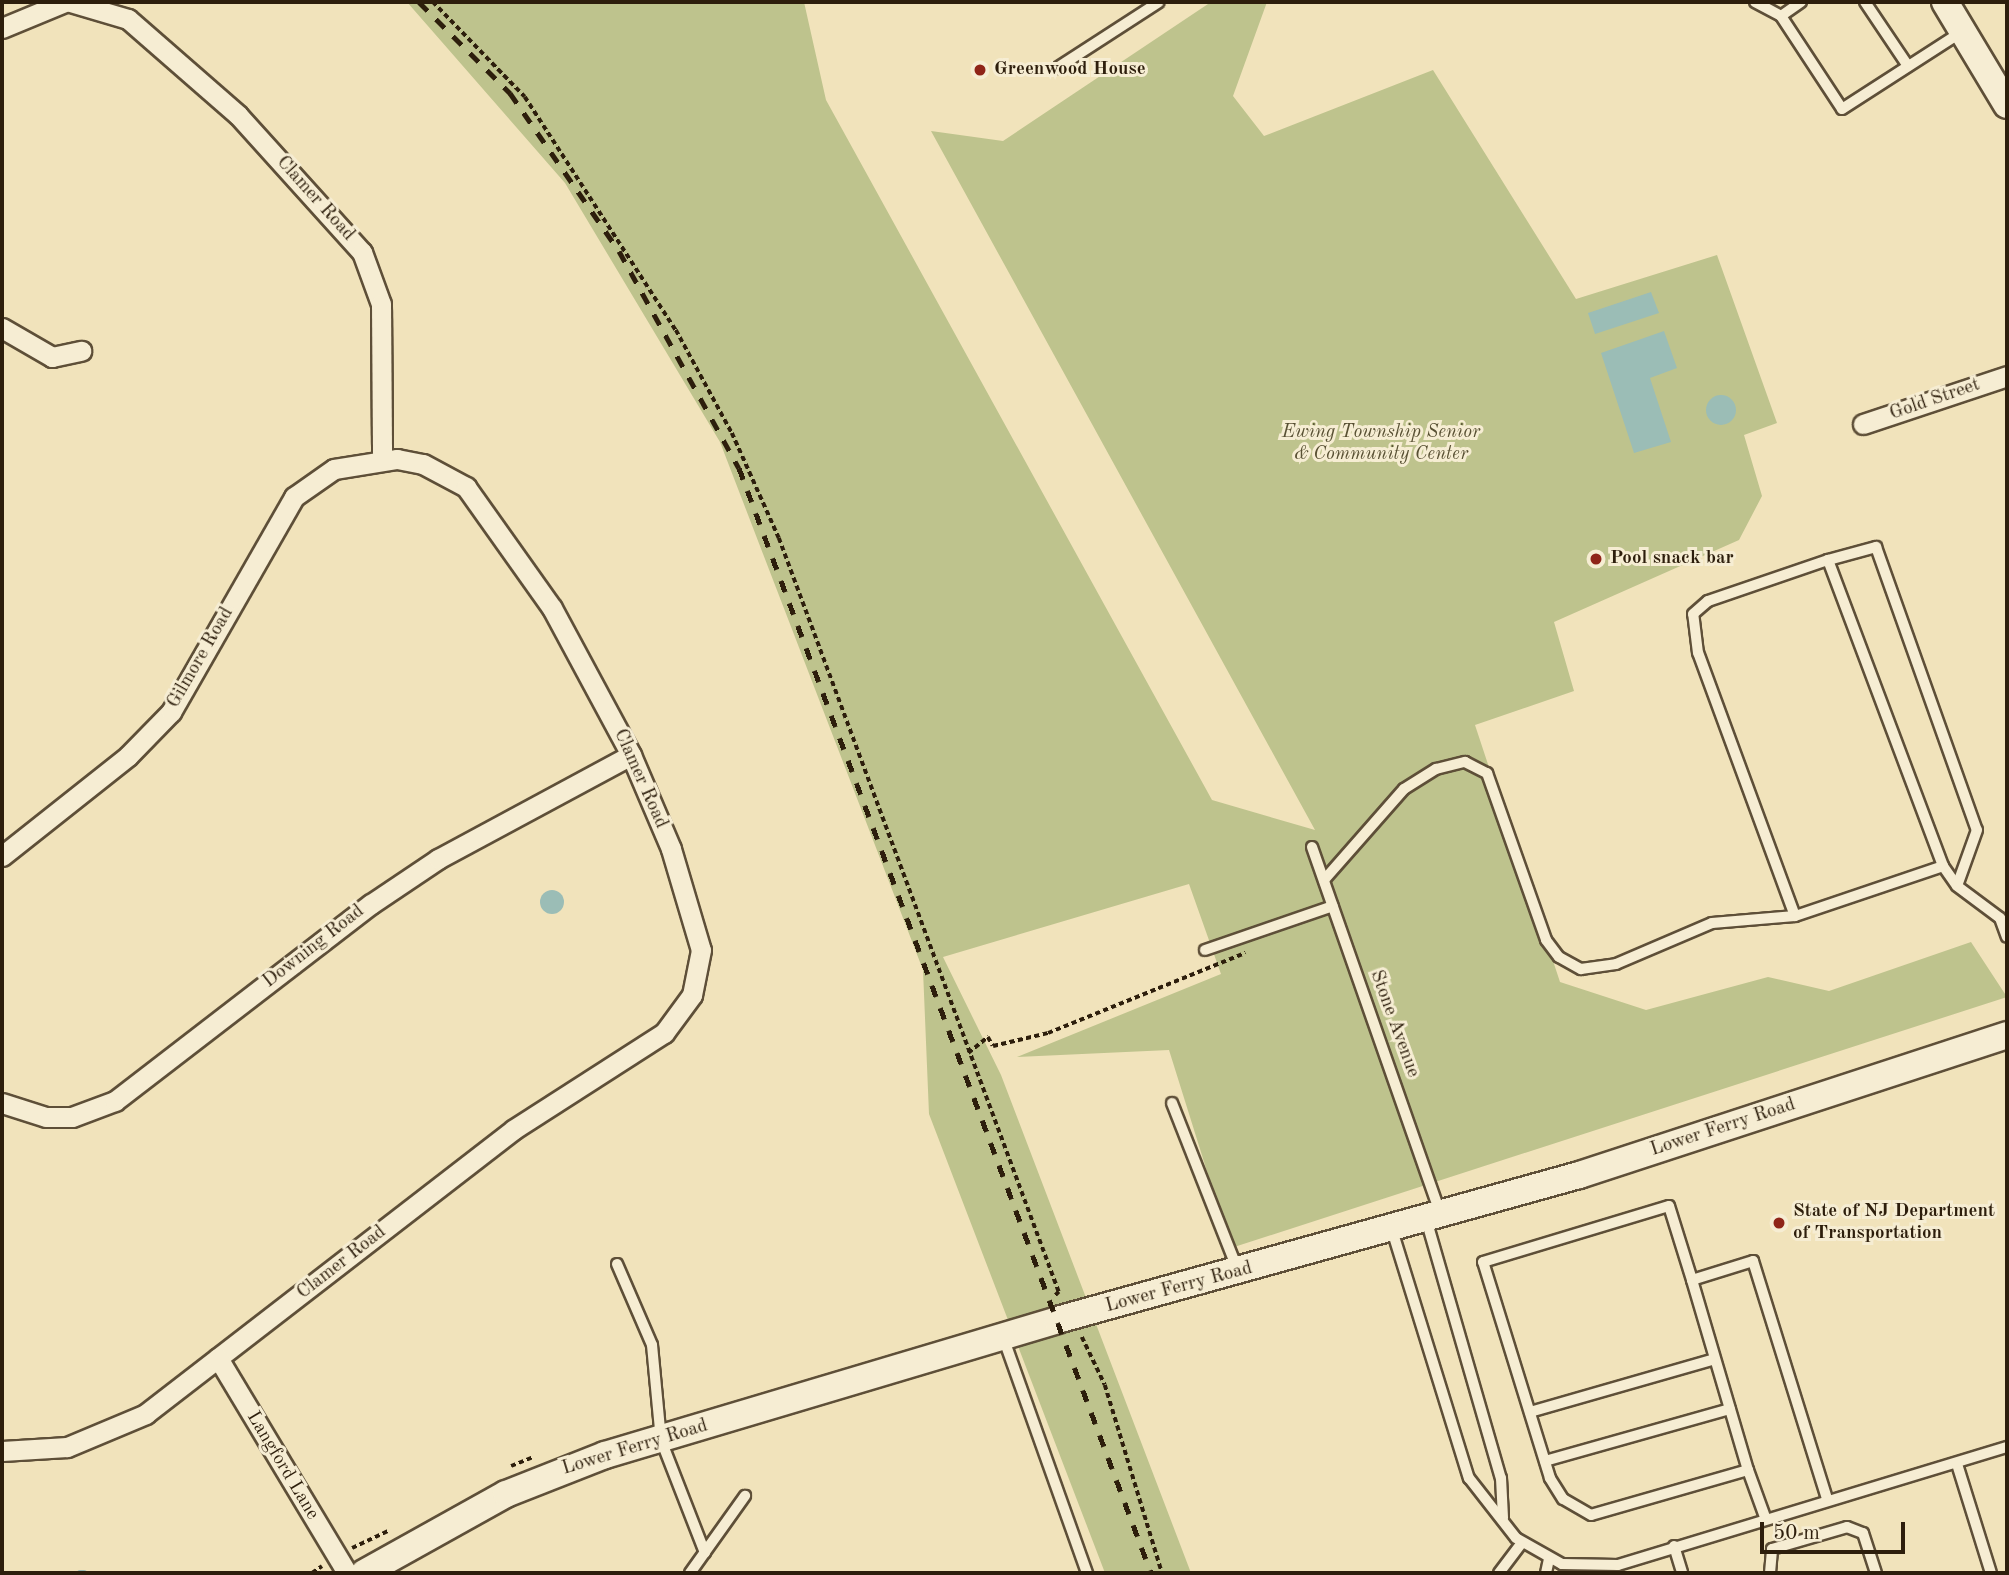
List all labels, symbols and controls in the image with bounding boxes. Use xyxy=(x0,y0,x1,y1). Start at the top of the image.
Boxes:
place label: Greenwood House xyxy=(994,59,1146,81)
marker: Greenwood House xyxy=(972,62,988,78)
street label: Clamer Road xyxy=(271,152,359,246)
street label: Gold Street xyxy=(1887,374,1983,426)
park label: Ewing Township Senior & Community Center xyxy=(1282,422,1480,466)
place label: Pool snack bar xyxy=(1610,548,1734,570)
marker: Pool snack bar xyxy=(1588,551,1604,567)
street label: Gilmore Road xyxy=(163,604,239,712)
street label: Clamer Road xyxy=(608,726,672,832)
street label: Downing Road xyxy=(259,900,369,994)
street label: Stone Avenue xyxy=(1364,967,1424,1081)
street label: Lower Ferry Road xyxy=(1648,1094,1798,1162)
place label: State of NJ Department of Transportation xyxy=(1793,1201,1995,1245)
marker: State of NJ Department of Transportation xyxy=(1771,1215,1787,1231)
street label: Clamer Road xyxy=(293,1221,391,1305)
street label: Lower Ferry Road xyxy=(1103,1257,1255,1319)
street label: Langford Lane xyxy=(241,1408,323,1524)
street label: Lower Ferry Road xyxy=(559,1415,711,1481)
scale bar xyxy=(1764,1508,1909,1552)
text: 50 m xyxy=(1773,1523,1820,1544)

